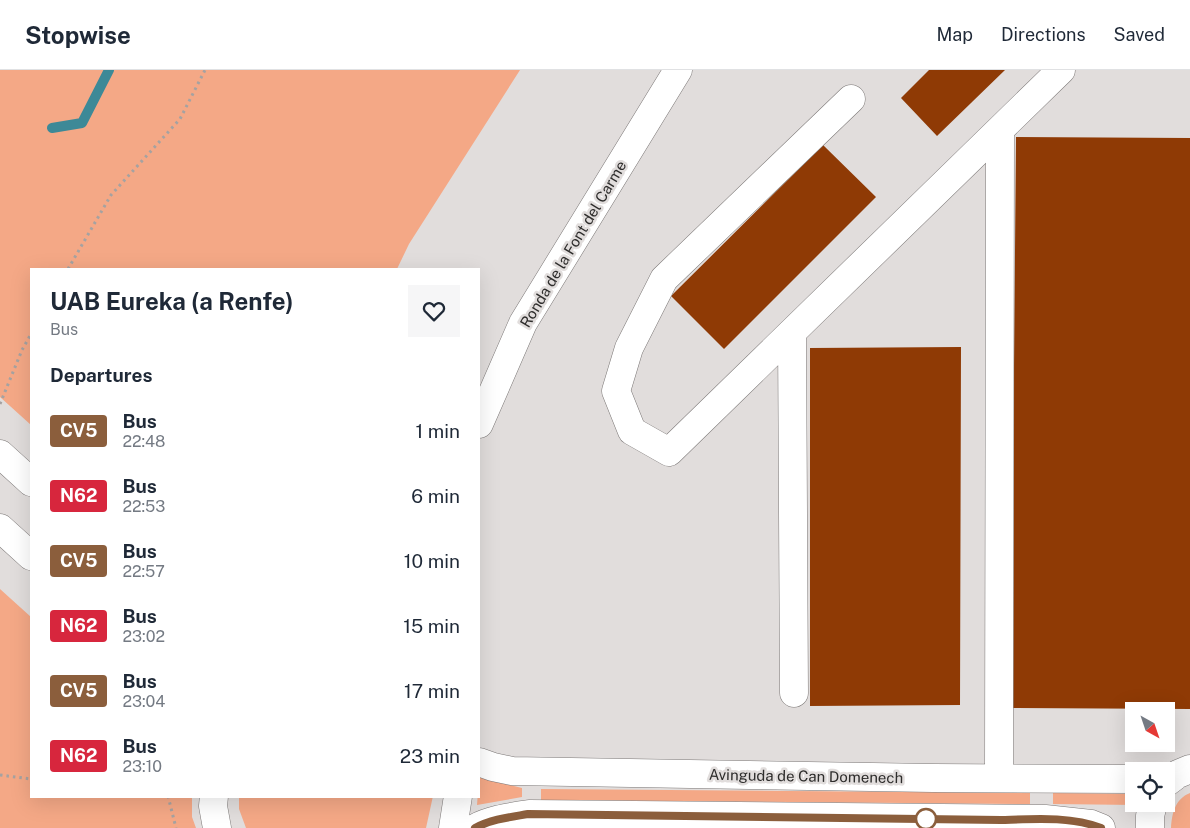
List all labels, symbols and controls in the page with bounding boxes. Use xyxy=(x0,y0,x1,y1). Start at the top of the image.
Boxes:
text: Stopwise xyxy=(25,21,131,49)
text: Map xyxy=(936,24,973,45)
text: Directions xyxy=(1001,24,1086,45)
text: Saved xyxy=(1114,24,1165,45)
street label: Ronda de la Font del Carme xyxy=(516,158,630,330)
button: heart xyxy=(408,285,460,337)
text: UAB Eureka (a Renfe) xyxy=(50,287,294,315)
text: Bus xyxy=(50,320,78,339)
text: Departures xyxy=(50,364,153,386)
text: Bus xyxy=(122,410,157,432)
text: CV5 xyxy=(60,420,97,441)
text: 1 min xyxy=(415,420,460,442)
text: 22:48 xyxy=(122,432,165,451)
text: Bus xyxy=(122,475,157,497)
text: N62 xyxy=(60,485,97,506)
text: 6 min xyxy=(411,485,460,507)
text: 22:53 xyxy=(122,497,165,516)
text: Bus xyxy=(122,540,157,562)
text: CV5 xyxy=(60,550,97,571)
text: 10 min xyxy=(404,550,460,572)
text: 22:57 xyxy=(122,562,165,581)
text: Bus xyxy=(122,605,157,627)
text: N62 xyxy=(60,615,97,636)
text: 15 min xyxy=(403,615,460,637)
text: 23:02 xyxy=(122,627,165,646)
text: Bus xyxy=(122,670,157,692)
text: CV5 xyxy=(60,680,97,701)
text: 17 min xyxy=(404,680,460,702)
text: 23:04 xyxy=(122,692,165,711)
north arrow xyxy=(1125,702,1175,752)
map controls xyxy=(1125,702,1175,812)
text: Bus xyxy=(122,735,157,757)
text: N62 xyxy=(60,745,97,766)
text: 23 min xyxy=(400,745,460,767)
text: 23:10 xyxy=(122,757,162,776)
button: locate xyxy=(1125,762,1175,812)
street label: Avinguda de Can Domenech xyxy=(709,766,903,786)
unlabelled marker xyxy=(915,808,937,828)

